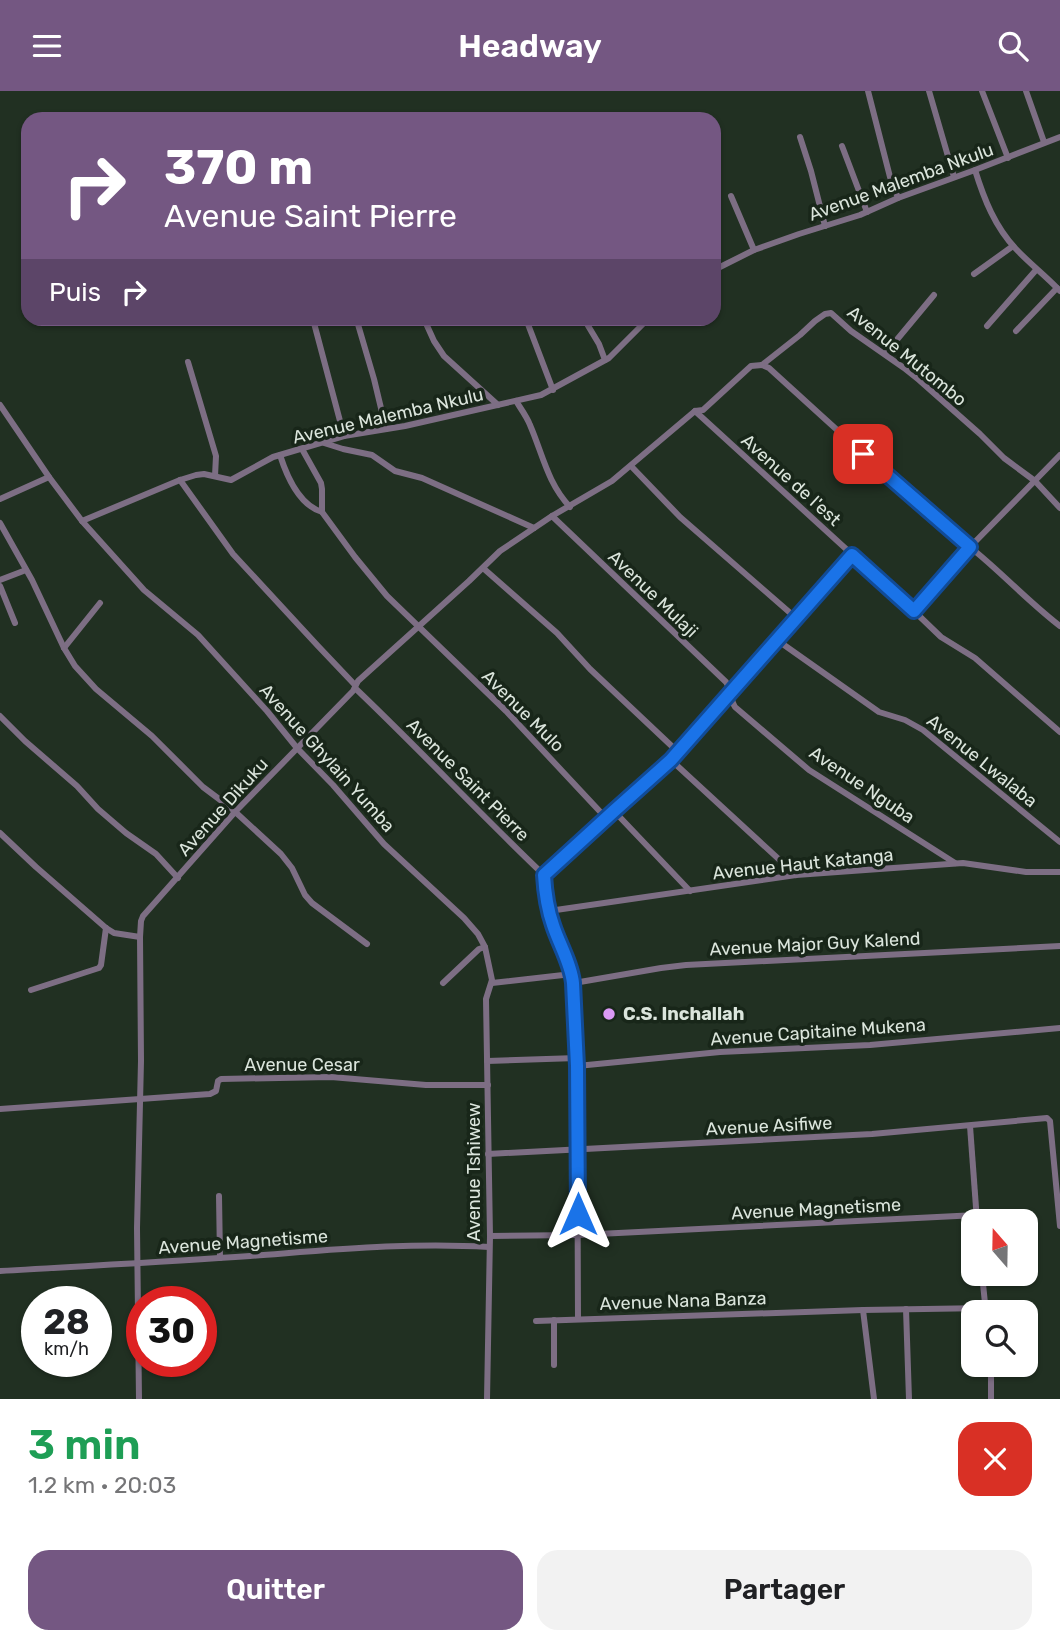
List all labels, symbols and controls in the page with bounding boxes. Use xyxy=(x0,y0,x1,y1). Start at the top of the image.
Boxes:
icon: menu xyxy=(28,27,66,65)
text: Headway xyxy=(458,27,602,65)
icon: search xyxy=(994,27,1032,65)
text: 370 m xyxy=(164,138,313,196)
street label: Avenue Malemba Nkulu xyxy=(806,138,996,226)
icon: right xyxy=(49,140,140,231)
text: Avenue Saint Pierre xyxy=(164,197,457,235)
icon: right xyxy=(115,273,153,311)
text: Puis xyxy=(49,277,101,308)
street label: Avenue Mutombo xyxy=(843,301,971,411)
street label: Avenue Malemba Nkulu xyxy=(291,383,485,449)
pin xyxy=(833,424,893,484)
street label: Avenue de l'est xyxy=(737,429,845,531)
icon: arrive xyxy=(844,435,882,473)
street label: Avenue Mulaji xyxy=(604,546,702,642)
street label: Avenue Mulo xyxy=(477,665,569,757)
street label: Avenue Ghylain Yumba xyxy=(255,679,399,837)
street label: Avenue Lwalaba xyxy=(922,710,1042,812)
street label: Avenue Saint Pierre xyxy=(402,714,534,846)
street label: Avenue Nguba xyxy=(805,742,919,828)
street label: Avenue Dikuku xyxy=(173,753,273,861)
street label: Avenue Haut Katanga xyxy=(712,844,894,884)
street label: Avenue Major Guy Kalend xyxy=(709,927,921,961)
place label: C.S. Inchallah xyxy=(623,1003,744,1025)
marker: C.S. Inchallah xyxy=(601,1006,617,1022)
street label: Avenue Capitaine Mukena xyxy=(709,1013,927,1051)
street label: Avenue Cesar xyxy=(244,1054,360,1076)
street label: Avenue Tshiwew xyxy=(463,1103,485,1241)
street label: Avenue Asifiwe xyxy=(705,1112,833,1140)
position arrow xyxy=(541,1177,615,1251)
street label: Avenue Magnetisme xyxy=(731,1194,901,1224)
north arrow xyxy=(961,1209,1038,1286)
map controls xyxy=(961,1209,1038,1377)
street label: Avenue Magnetisme xyxy=(157,1225,329,1259)
speed limit sign: 30 xyxy=(126,1286,217,1377)
street label: Avenue Nana Banza xyxy=(599,1287,767,1315)
button: search xyxy=(961,1300,1038,1377)
text: 28 xyxy=(43,1301,90,1343)
text: km/h xyxy=(44,1338,89,1360)
text: 3 min xyxy=(28,1420,141,1470)
button: close xyxy=(958,1422,1032,1496)
text: 1.2 km · 20:03 xyxy=(28,1471,176,1499)
button: Quitter xyxy=(28,1550,523,1630)
button: Partager xyxy=(537,1550,1032,1630)

